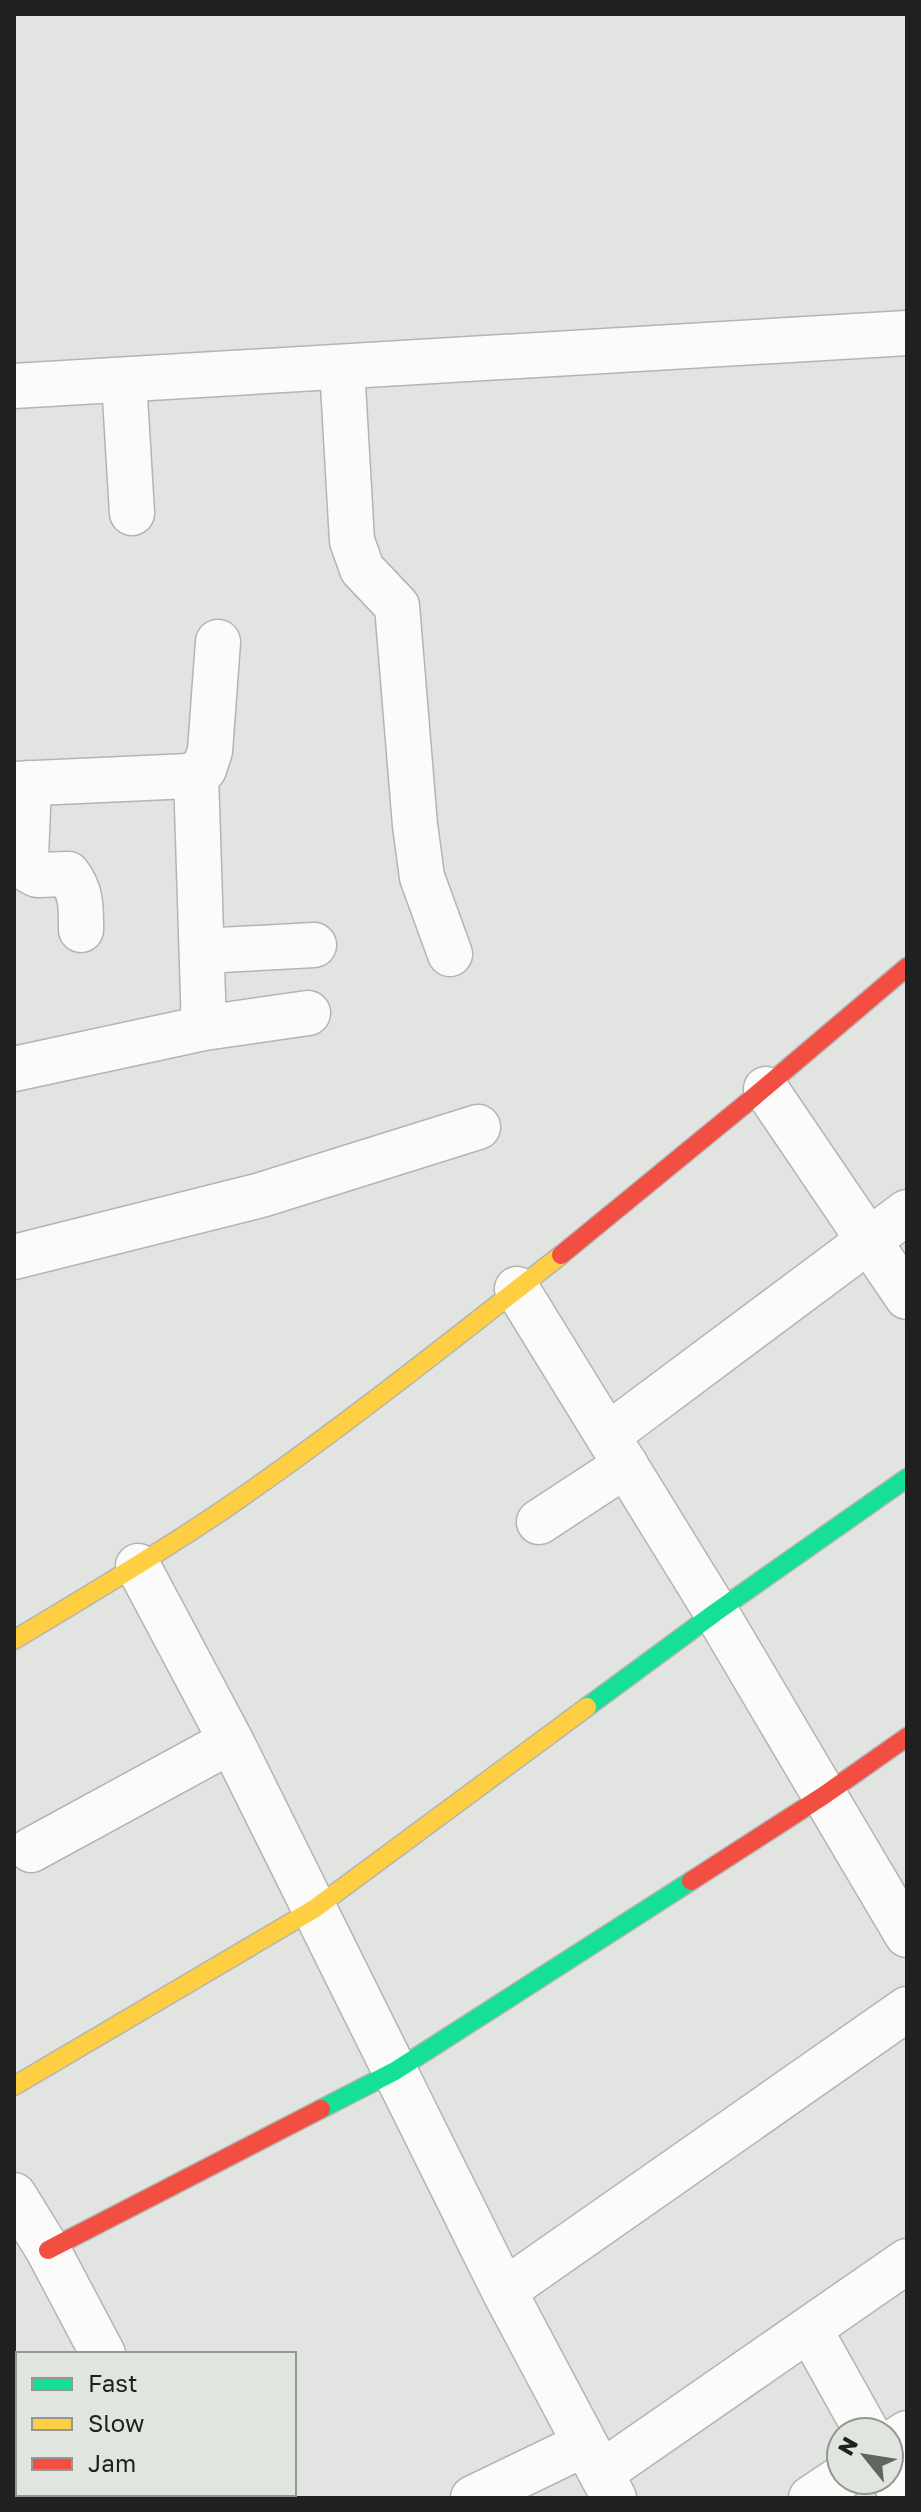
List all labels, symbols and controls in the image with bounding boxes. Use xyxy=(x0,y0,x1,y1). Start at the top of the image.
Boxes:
legend xyxy=(16,2352,296,2496)
text: Fast xyxy=(88,2368,138,2397)
text: Slow xyxy=(88,2408,144,2437)
north arrow xyxy=(825,2416,905,2496)
text: N xyxy=(831,2432,863,2460)
text: Jam xyxy=(88,2448,136,2477)

